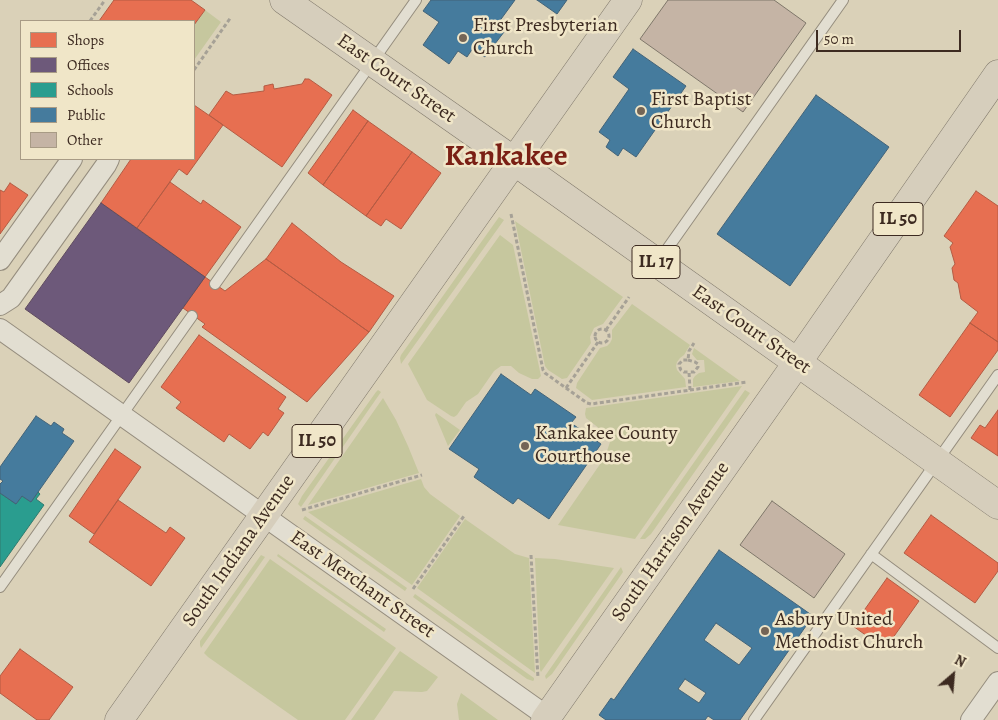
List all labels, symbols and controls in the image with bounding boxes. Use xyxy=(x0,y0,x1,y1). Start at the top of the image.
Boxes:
place label: First Presbyterian Church xyxy=(473,14,618,61)
legend xyxy=(20,20,195,160)
scale bar xyxy=(818,20,963,52)
street label: East Court Street xyxy=(332,29,460,129)
text: 50 m xyxy=(824,29,854,49)
text: Shops xyxy=(67,30,104,50)
marker: First Presbyterian Church xyxy=(457,32,469,44)
text: Offices xyxy=(67,55,110,75)
text: Schools xyxy=(67,80,114,100)
place label: First Baptist Church xyxy=(651,88,751,135)
text: Public xyxy=(67,105,105,125)
marker: First Baptist Church xyxy=(635,105,647,117)
text: Other xyxy=(67,130,103,150)
district label: Kankakee xyxy=(444,140,568,176)
road number: IL 50 xyxy=(873,202,923,235)
road number: IL 17 xyxy=(632,246,680,278)
street label: East Court Street xyxy=(687,280,815,380)
place label: Kankakee County Courthouse xyxy=(535,422,677,469)
road number: IL 50 xyxy=(292,424,342,458)
marker: Kankakee County Courthouse xyxy=(519,440,531,452)
street label: South Harrison Avenue xyxy=(607,457,735,627)
street label: South Indiana Avenue xyxy=(178,471,300,631)
street label: East Merchant Street xyxy=(285,526,439,644)
place label: Asbury United Methodist Church xyxy=(775,608,923,655)
marker: Asbury United Methodist Church xyxy=(759,625,771,637)
north arrow xyxy=(928,650,978,700)
text: N xyxy=(951,650,969,672)

